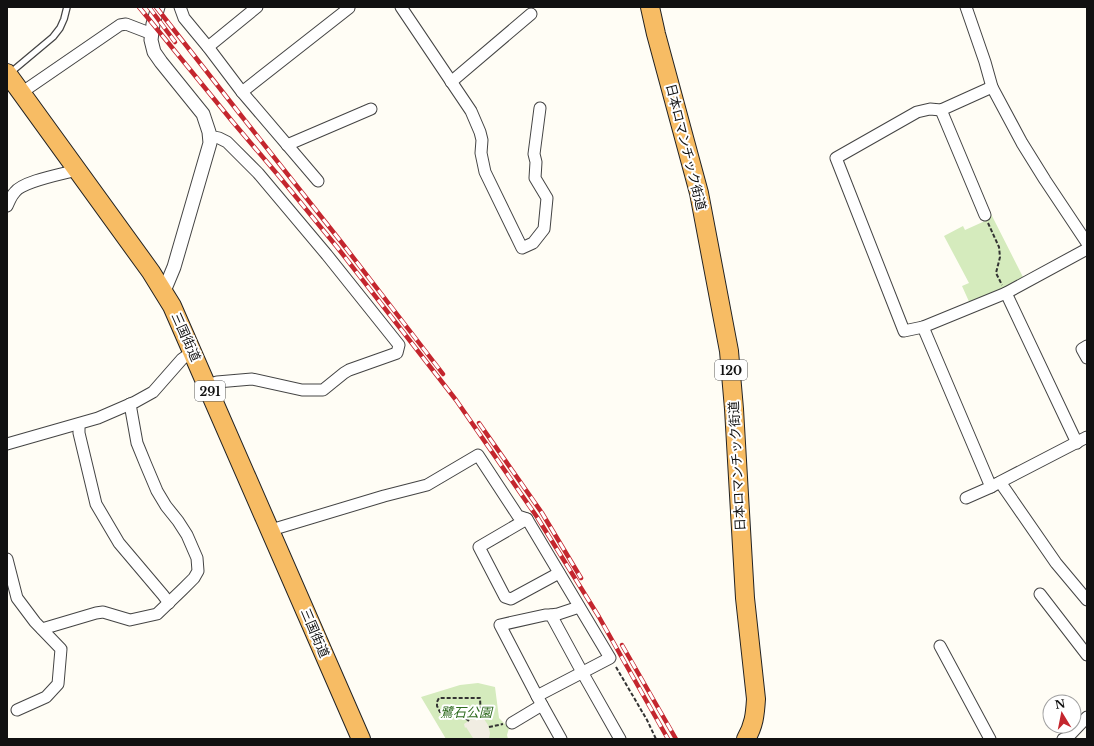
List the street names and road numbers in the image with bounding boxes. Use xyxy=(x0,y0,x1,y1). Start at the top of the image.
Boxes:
street label: 日本ロマンチック街道 xyxy=(662,82,710,212)
street label: 三国街道 xyxy=(168,310,204,364)
road number: 120 xyxy=(715,360,747,380)
road number: 291 xyxy=(195,381,225,401)
street label: 日本ロマンチック街道 xyxy=(725,401,749,531)
street label: 三国街道 xyxy=(297,606,333,660)

